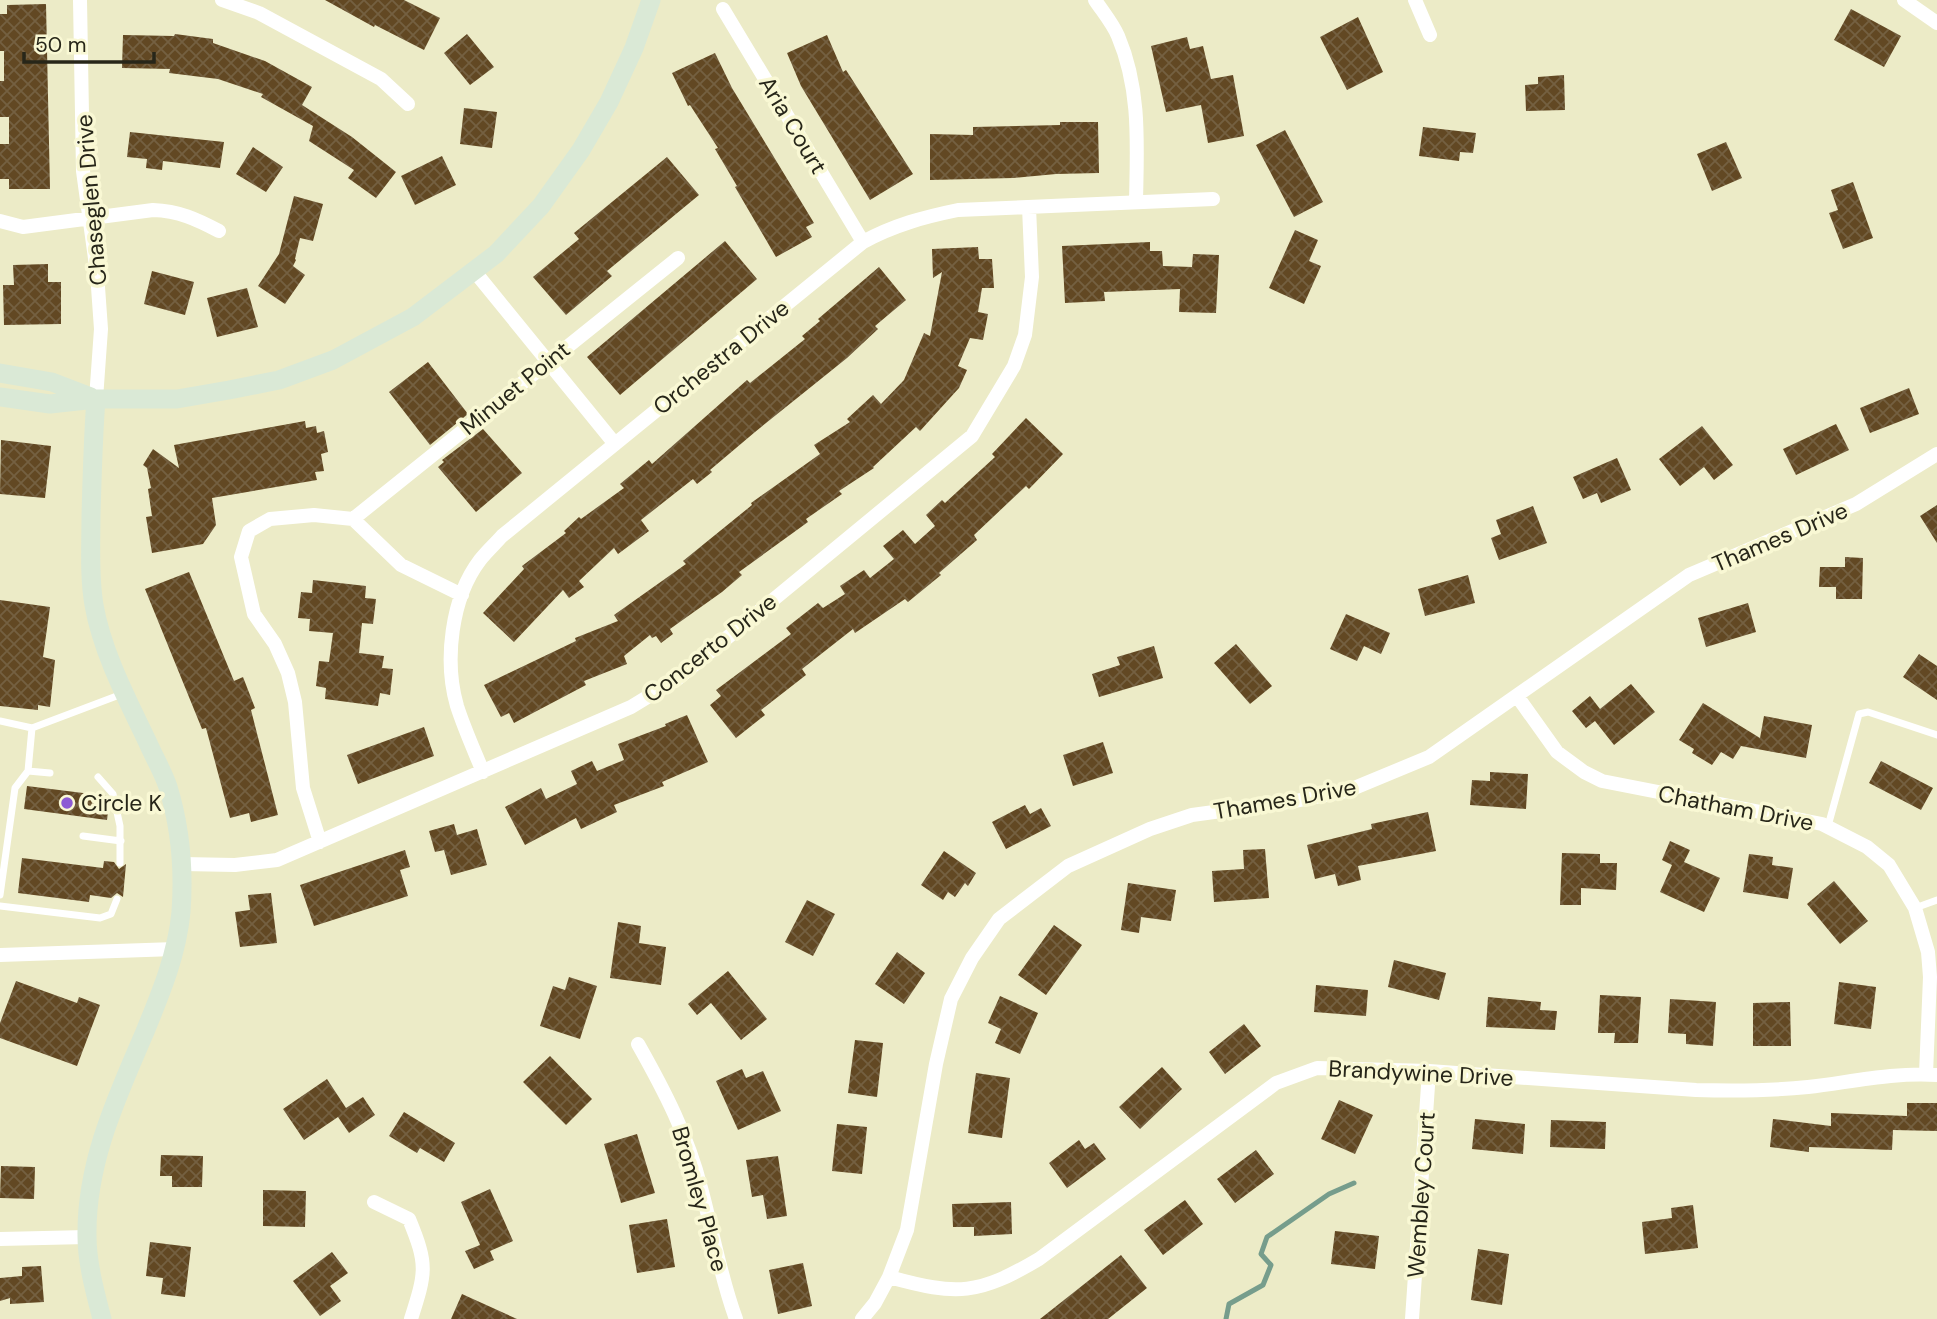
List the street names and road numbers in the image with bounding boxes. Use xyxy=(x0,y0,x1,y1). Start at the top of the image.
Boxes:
street label: Aria Court xyxy=(752,71,834,179)
street label: Chaseglen Drive xyxy=(69,113,113,287)
street label: Orchestra Drive xyxy=(647,293,795,421)
street label: Minuet Point xyxy=(454,334,576,442)
street label: Thames Drive xyxy=(1708,495,1852,579)
street label: Concerto Drive xyxy=(637,587,783,709)
street label: Thames Drive xyxy=(1211,772,1359,826)
street label: Chatham Drive xyxy=(1656,778,1816,838)
street label: Brandywine Drive xyxy=(1328,1053,1514,1093)
street label: Wembley Court xyxy=(1400,1111,1442,1279)
street label: Bromley Place xyxy=(665,1123,735,1275)

